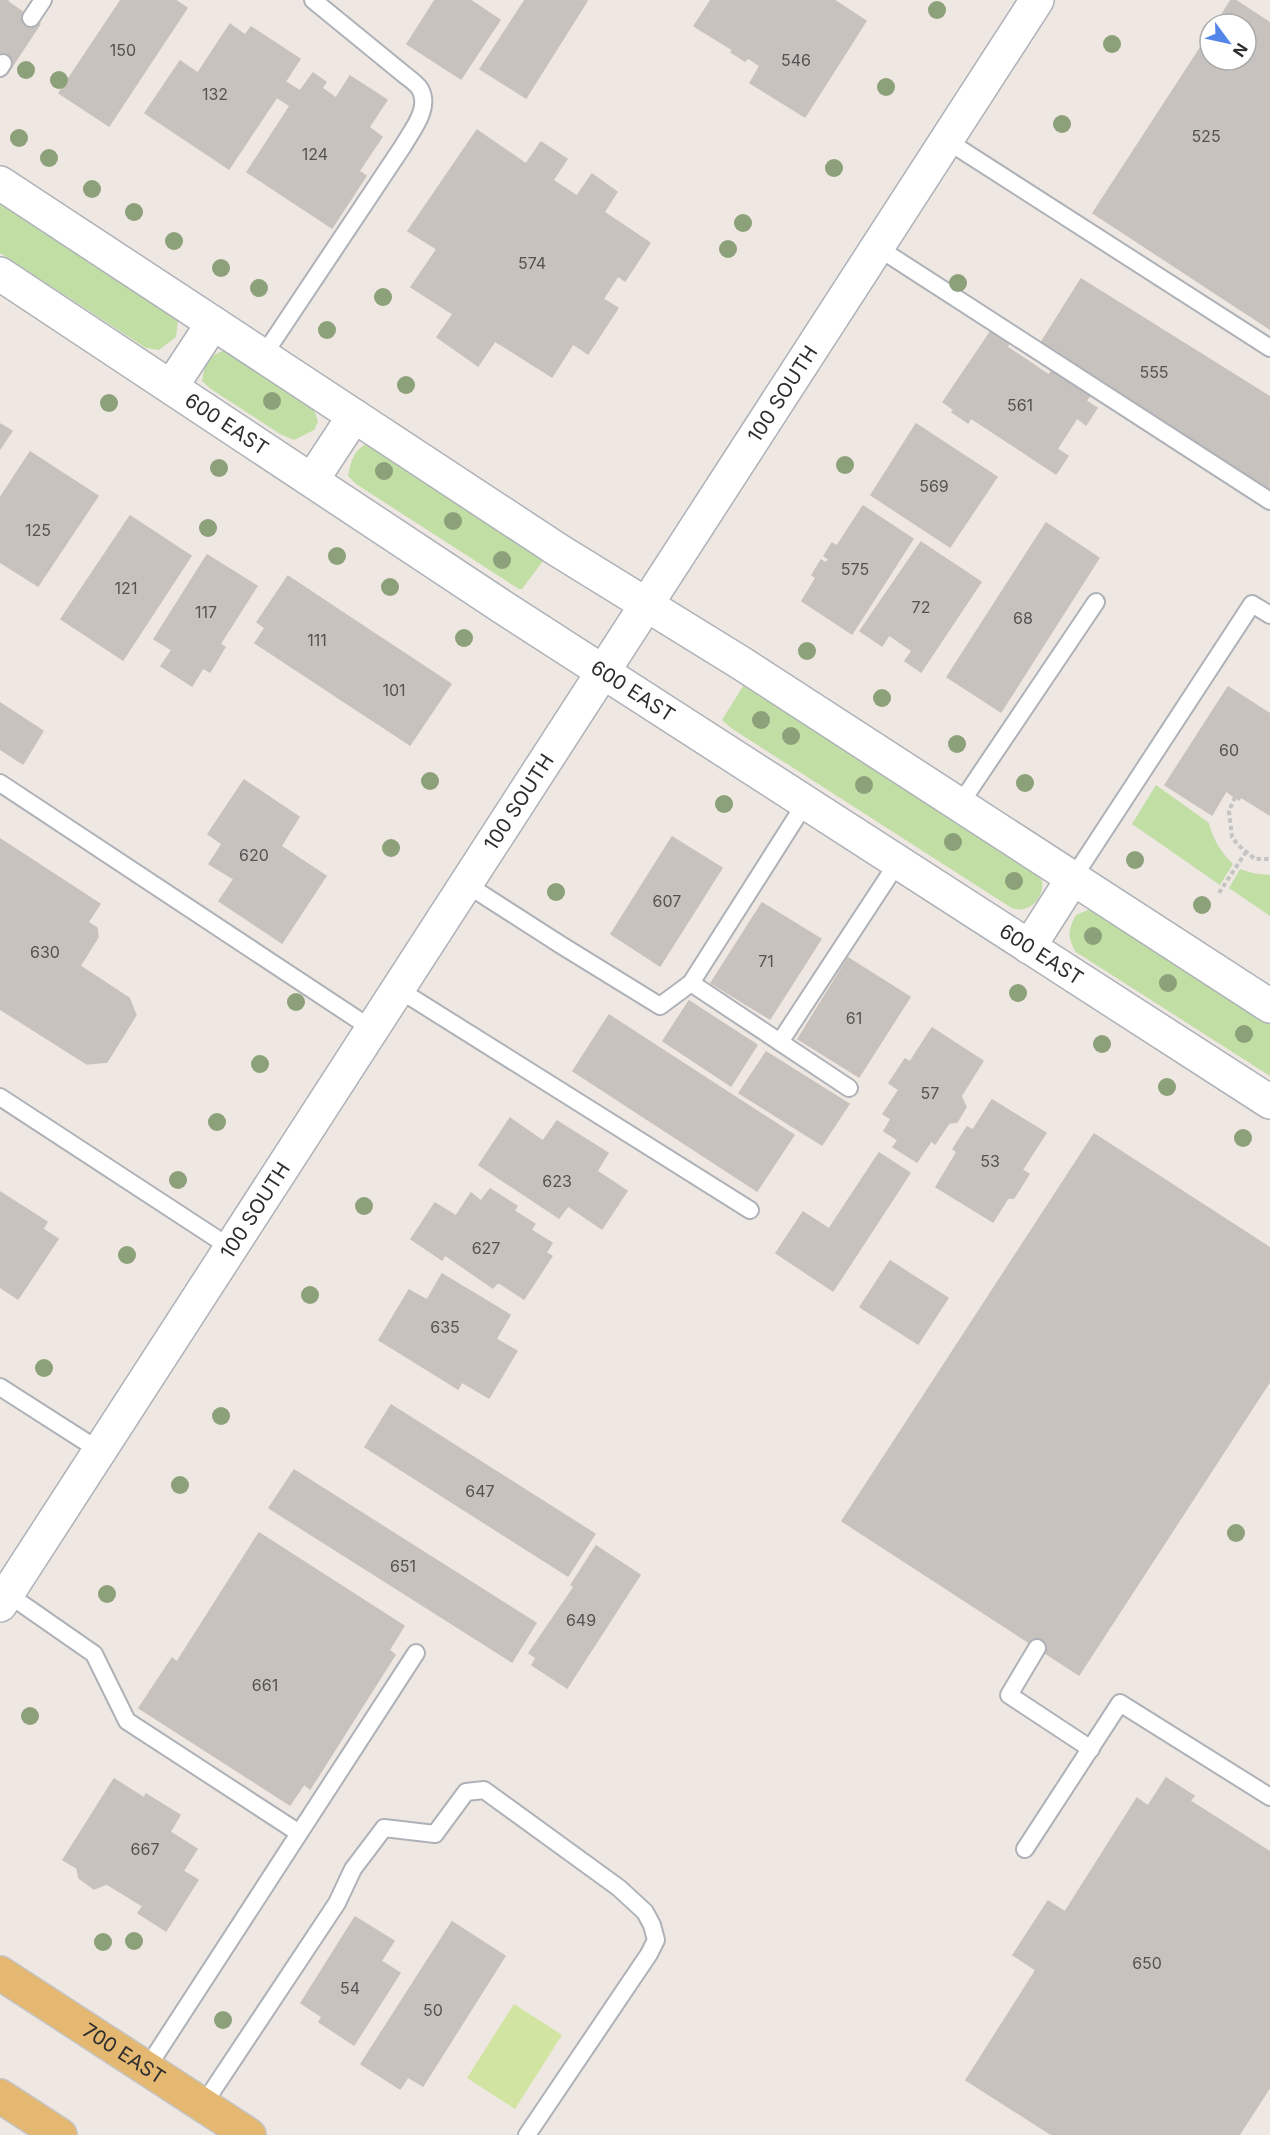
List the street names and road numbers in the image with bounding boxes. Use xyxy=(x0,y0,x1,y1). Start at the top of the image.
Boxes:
street label: 100 SOUTH xyxy=(743,341,822,446)
street label: 600 EAST xyxy=(181,388,273,460)
street label: 600 EAST xyxy=(587,655,679,727)
street label: 100 SOUTH xyxy=(479,749,559,855)
street label: 600 EAST xyxy=(995,919,1088,990)
street label: 100 SOUTH xyxy=(215,1158,295,1263)
street label: 700 EAST xyxy=(78,2018,170,2089)

